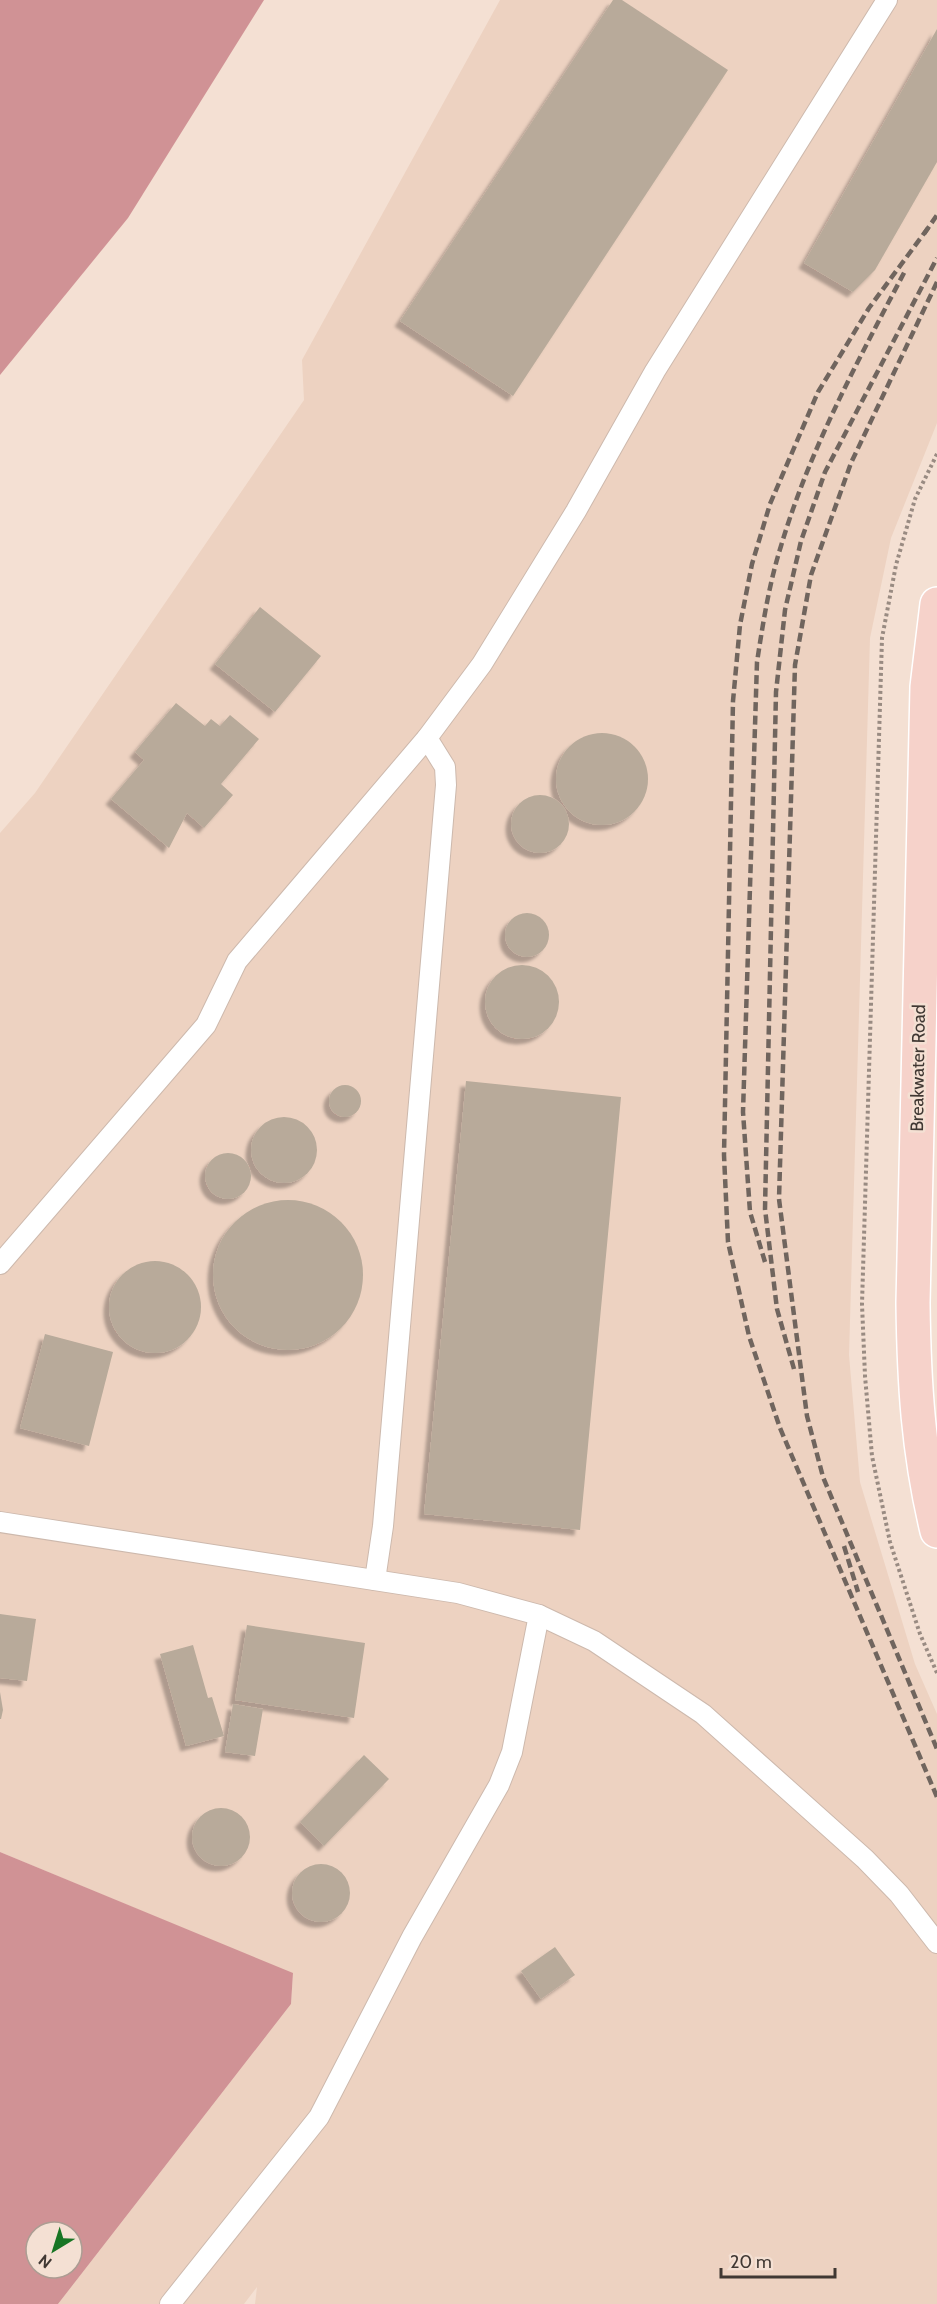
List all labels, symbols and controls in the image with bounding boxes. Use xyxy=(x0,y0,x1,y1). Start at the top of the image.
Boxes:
street label: Breakwater Road xyxy=(906,1004,930,1132)
north arrow xyxy=(24,2220,84,2280)
scale bar xyxy=(721,2241,835,2279)
text: N xyxy=(35,2250,55,2272)
text: 20 m xyxy=(730,2251,772,2273)

